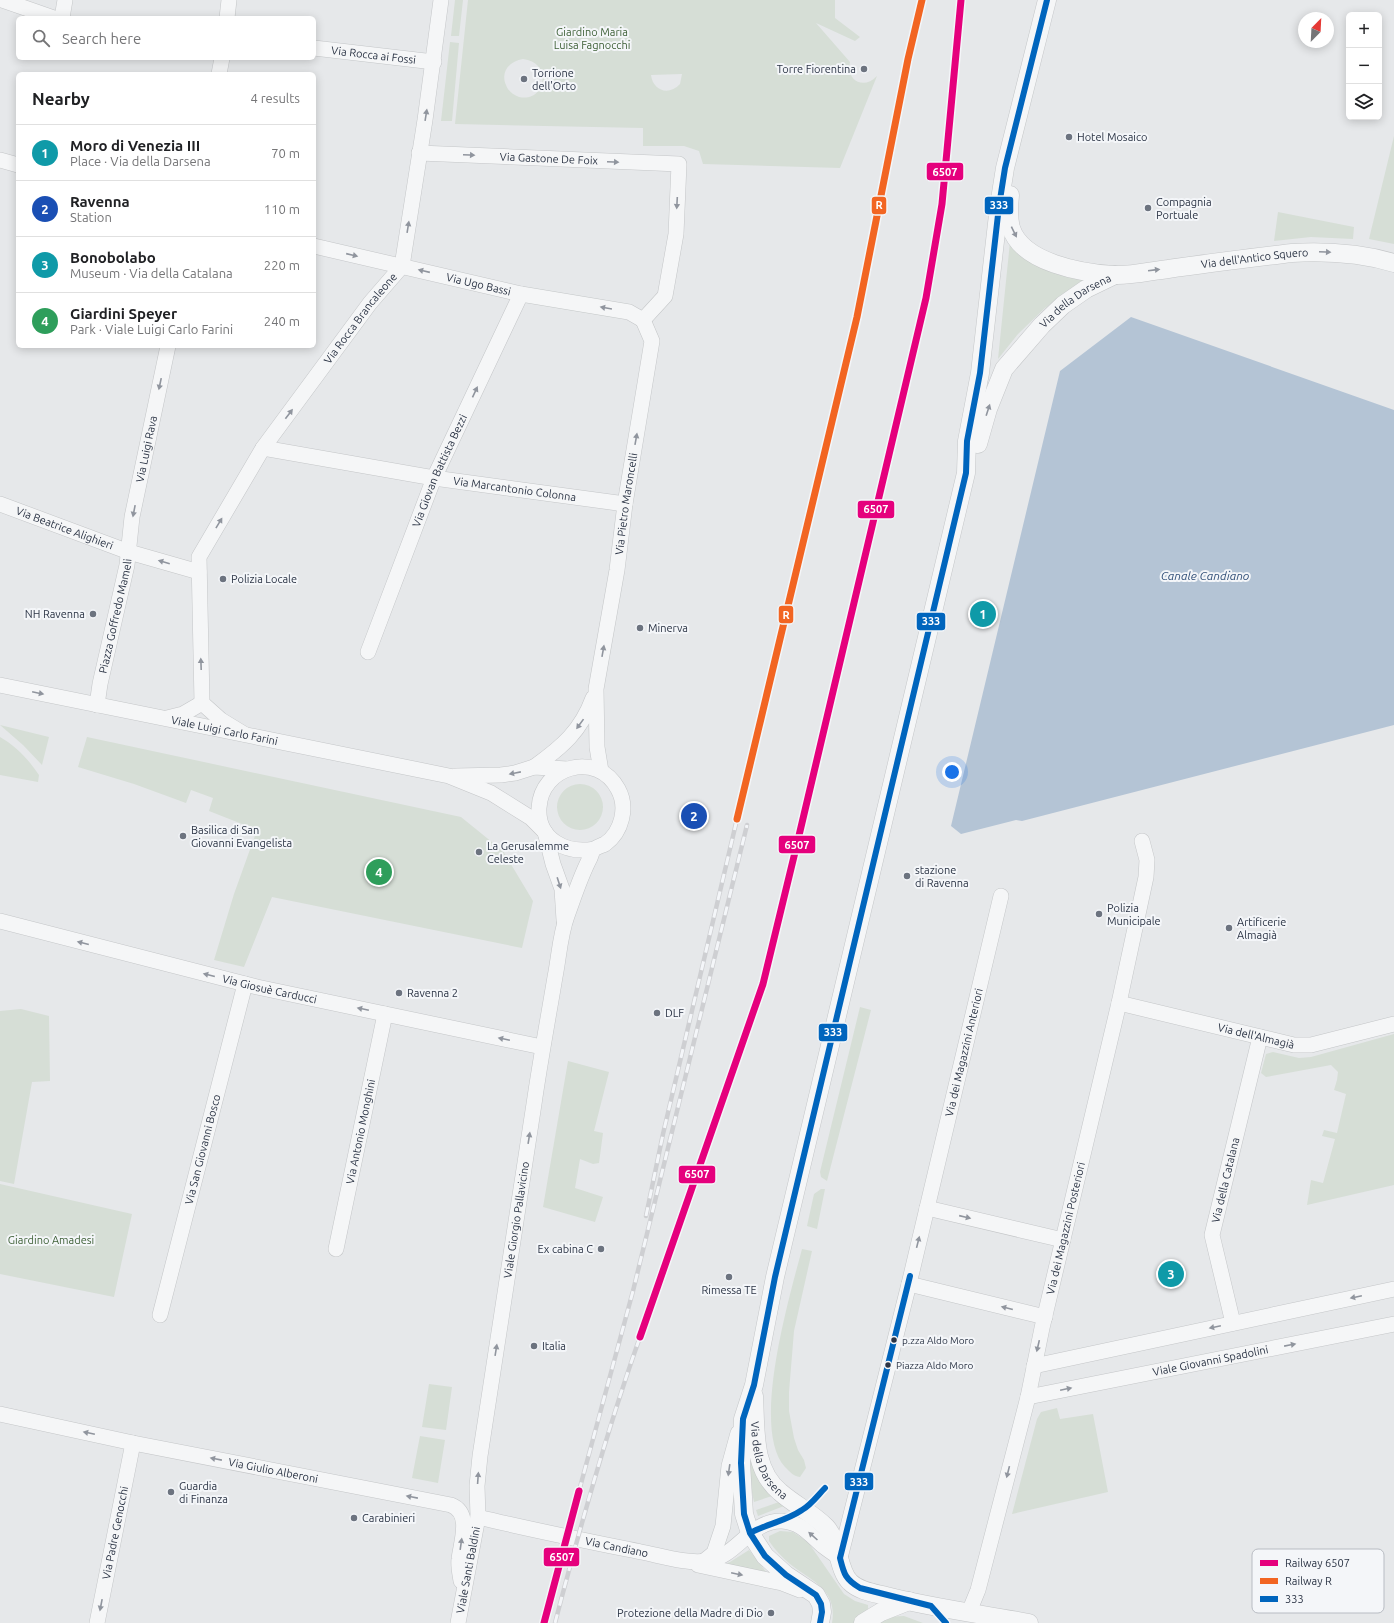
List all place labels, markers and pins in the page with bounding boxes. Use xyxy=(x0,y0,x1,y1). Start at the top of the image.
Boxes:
place label: Torre Fiorentina xyxy=(777,63,856,75)
marker: Torre Fiorentina xyxy=(859,64,869,74)
place label: Torrione dell'Orto xyxy=(532,67,576,92)
marker: Torrione dell'Orto xyxy=(519,74,529,84)
place label: Hotel Mosaico xyxy=(1077,131,1148,143)
marker: Hotel Mosaico xyxy=(1064,132,1074,142)
place label: Compagnia Portuale xyxy=(1156,196,1212,221)
marker: Compagnia Portuale xyxy=(1143,203,1153,213)
place label: Polizia Locale xyxy=(231,573,297,585)
marker: Polizia Locale xyxy=(218,574,228,584)
pin: 1 xyxy=(970,599,996,629)
place label: NH Ravenna xyxy=(25,608,85,620)
marker: NH Ravenna xyxy=(88,609,98,619)
place label: Minerva xyxy=(648,622,688,634)
marker: Minerva xyxy=(635,623,645,633)
pin: 2 xyxy=(681,801,707,831)
place label: Basilica di San Giovanni Evangelista xyxy=(191,824,292,849)
marker: Basilica di San Giovanni Evangelista xyxy=(178,831,188,841)
place label: La Gerusalemme Celeste xyxy=(487,840,569,865)
marker: La Gerusalemme Celeste xyxy=(474,847,484,857)
pin: 4 xyxy=(366,857,392,887)
place label: stazione di Ravenna xyxy=(915,864,969,889)
marker: stazione di Ravenna xyxy=(902,871,912,881)
place label: Polizia Municipale xyxy=(1107,902,1161,927)
marker: Polizia Municipale xyxy=(1094,909,1104,919)
place label: Artificerie Almagià xyxy=(1237,916,1286,941)
marker: Artificerie Almagià xyxy=(1224,923,1234,933)
place label: Ravenna 2 xyxy=(407,987,458,999)
marker: Ravenna 2 xyxy=(394,988,404,998)
place label: DLF xyxy=(665,1007,684,1019)
marker: DLF xyxy=(652,1008,662,1018)
place label: Ex cabina C xyxy=(538,1243,593,1255)
marker: Ex cabina C xyxy=(596,1244,606,1254)
pin: 3 xyxy=(1158,1259,1184,1289)
marker: Rimessa TE xyxy=(724,1272,734,1282)
place label: Rimessa TE xyxy=(701,1284,757,1296)
marker: p.zza Aldo Moro xyxy=(889,1335,899,1345)
place label: p.zza Aldo Moro xyxy=(902,1335,974,1346)
place label: Italia xyxy=(542,1340,566,1352)
marker: Italia xyxy=(529,1341,539,1351)
marker: Piazza Aldo Moro xyxy=(883,1360,893,1370)
place label: Piazza Aldo Moro xyxy=(896,1360,974,1371)
place label: Guardia di Finanza xyxy=(179,1480,228,1505)
marker: Guardia di Finanza xyxy=(166,1487,176,1497)
place label: Carabinieri xyxy=(362,1512,415,1524)
marker: Carabinieri xyxy=(349,1513,359,1523)
place label: Protezione della Madre di Dio xyxy=(617,1607,763,1619)
marker: Protezione della Madre di Dio xyxy=(766,1608,776,1618)

